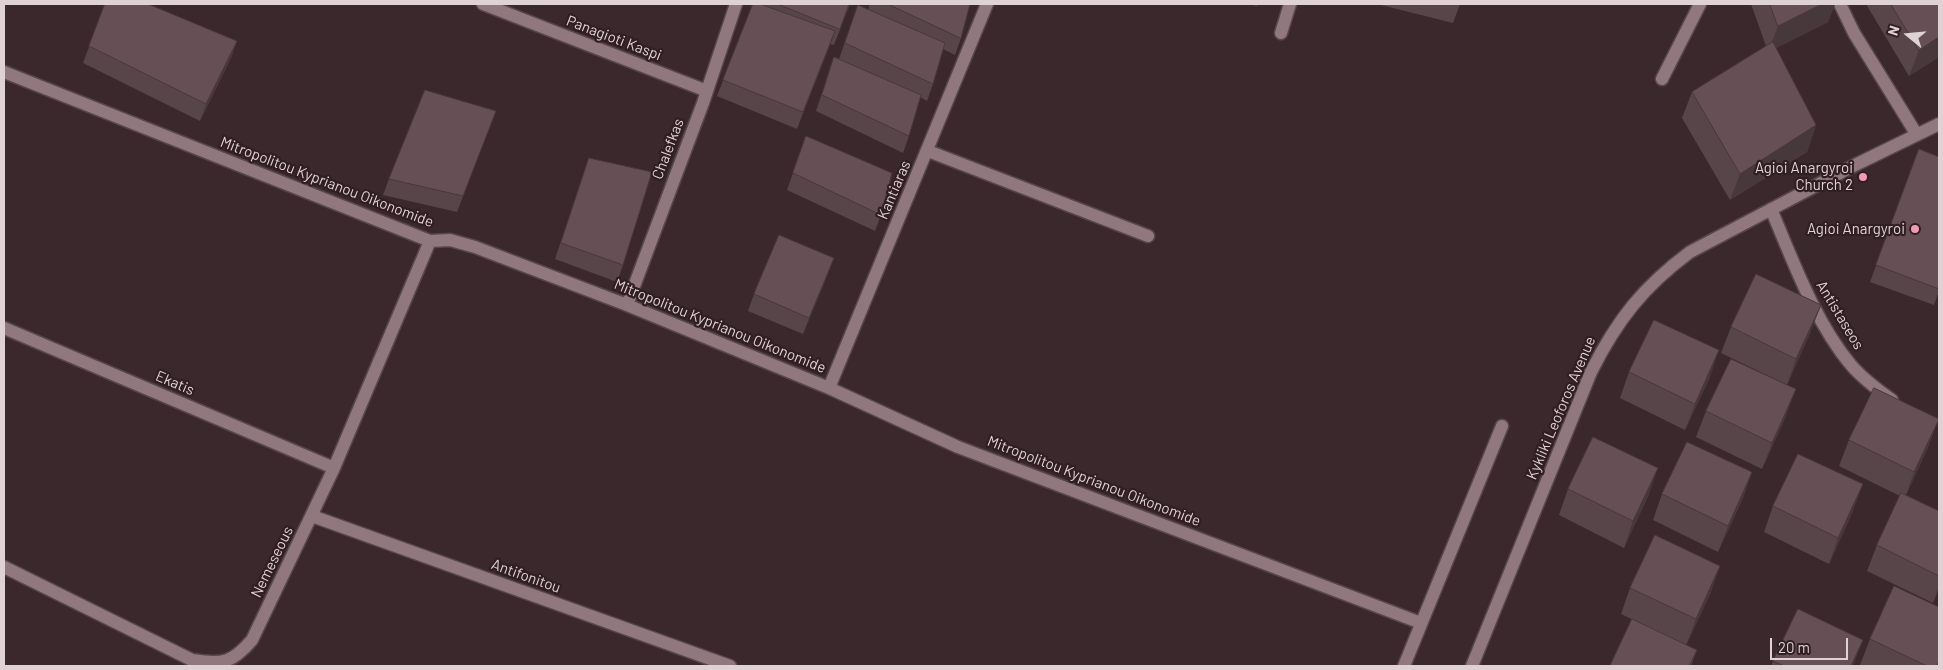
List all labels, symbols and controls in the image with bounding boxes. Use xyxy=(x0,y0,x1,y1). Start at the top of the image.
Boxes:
north arrow xyxy=(1883,10,1933,60)
street label: Panagioti Kaspi xyxy=(564,12,664,64)
text: N xyxy=(1884,24,1903,37)
street label: Chalefkas xyxy=(648,116,688,182)
street label: Mitropolitou Kyprianou Oikonomide xyxy=(218,133,436,231)
street label: Kantiaras xyxy=(874,158,914,222)
place label: Agioi Anargyroi Church 2 xyxy=(1755,159,1853,194)
marker: Agioi Anargyroi Church 2 xyxy=(1857,171,1869,183)
place label: Agioi Anargyroi xyxy=(1807,220,1905,238)
marker: Agioi Anargyroi xyxy=(1909,223,1921,235)
street label: Mitropolitou Kyprianou Oikonomide xyxy=(611,275,829,377)
street label: Antistaseos xyxy=(1812,277,1868,353)
street label: Kykliki Leoforos Avenue xyxy=(1523,334,1599,482)
street label: Ekatis xyxy=(153,367,197,399)
street label: Mitropolitou Kyprianou Oikonomide xyxy=(985,432,1203,530)
street label: Nemeseous xyxy=(247,523,297,601)
street label: Antifonitou xyxy=(489,555,563,597)
scale bar xyxy=(1773,628,1850,660)
text: 20 m xyxy=(1778,638,1810,656)

